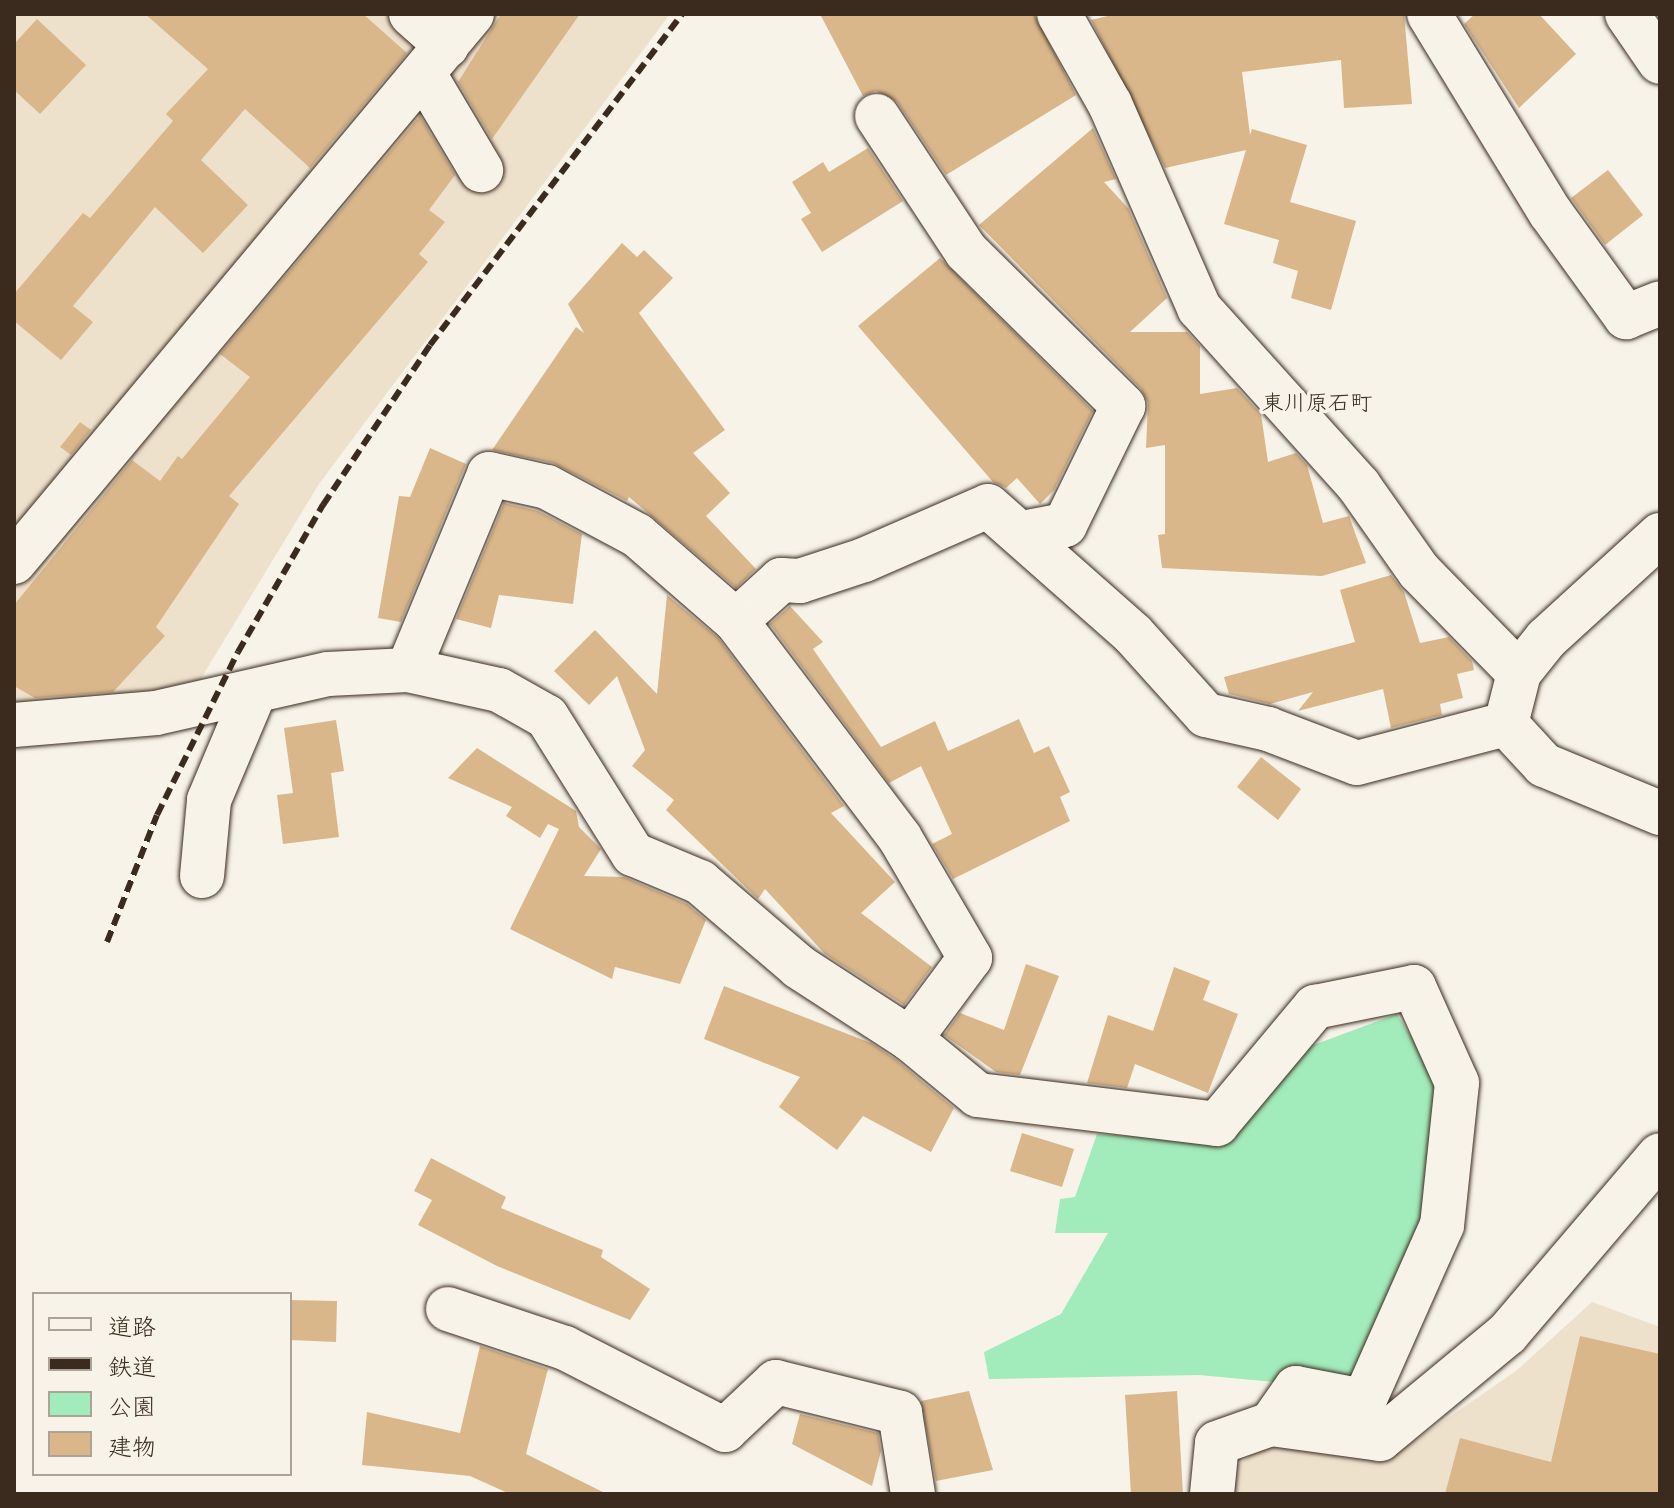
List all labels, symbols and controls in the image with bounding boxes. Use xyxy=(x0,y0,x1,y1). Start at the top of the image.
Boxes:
district label: 東川原石町 xyxy=(1262,390,1372,416)
legend xyxy=(32,1292,292,1476)
text: 道路 xyxy=(108,1311,156,1341)
text: 鉄道 xyxy=(108,1351,156,1381)
text: 公園 xyxy=(108,1391,156,1421)
text: 建物 xyxy=(108,1431,156,1461)

